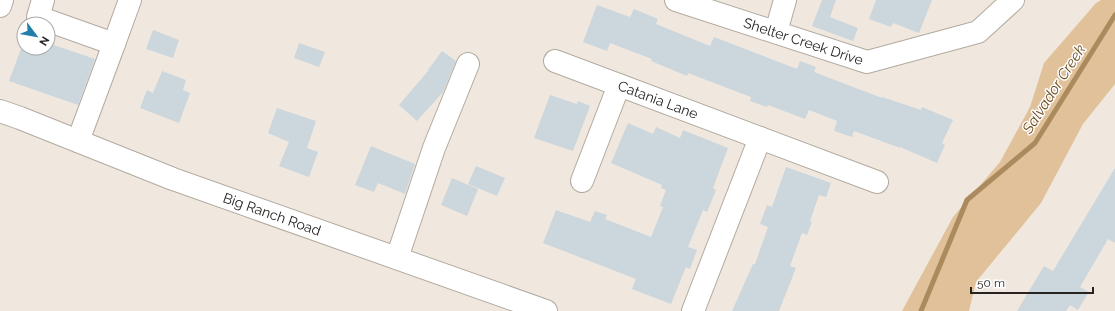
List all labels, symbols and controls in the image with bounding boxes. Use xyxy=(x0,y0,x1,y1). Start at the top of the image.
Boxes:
street label: Shelter Creek Drive xyxy=(742,14,865,68)
north arrow xyxy=(16,16,56,56)
text: N xyxy=(36,34,52,48)
water label: Salvador Creek xyxy=(1018,41,1089,138)
street label: Catania Lane xyxy=(616,77,700,122)
street label: Big Ranch Road xyxy=(221,189,323,239)
scale bar xyxy=(971,269,1093,295)
text: 50 m xyxy=(977,276,1005,290)

